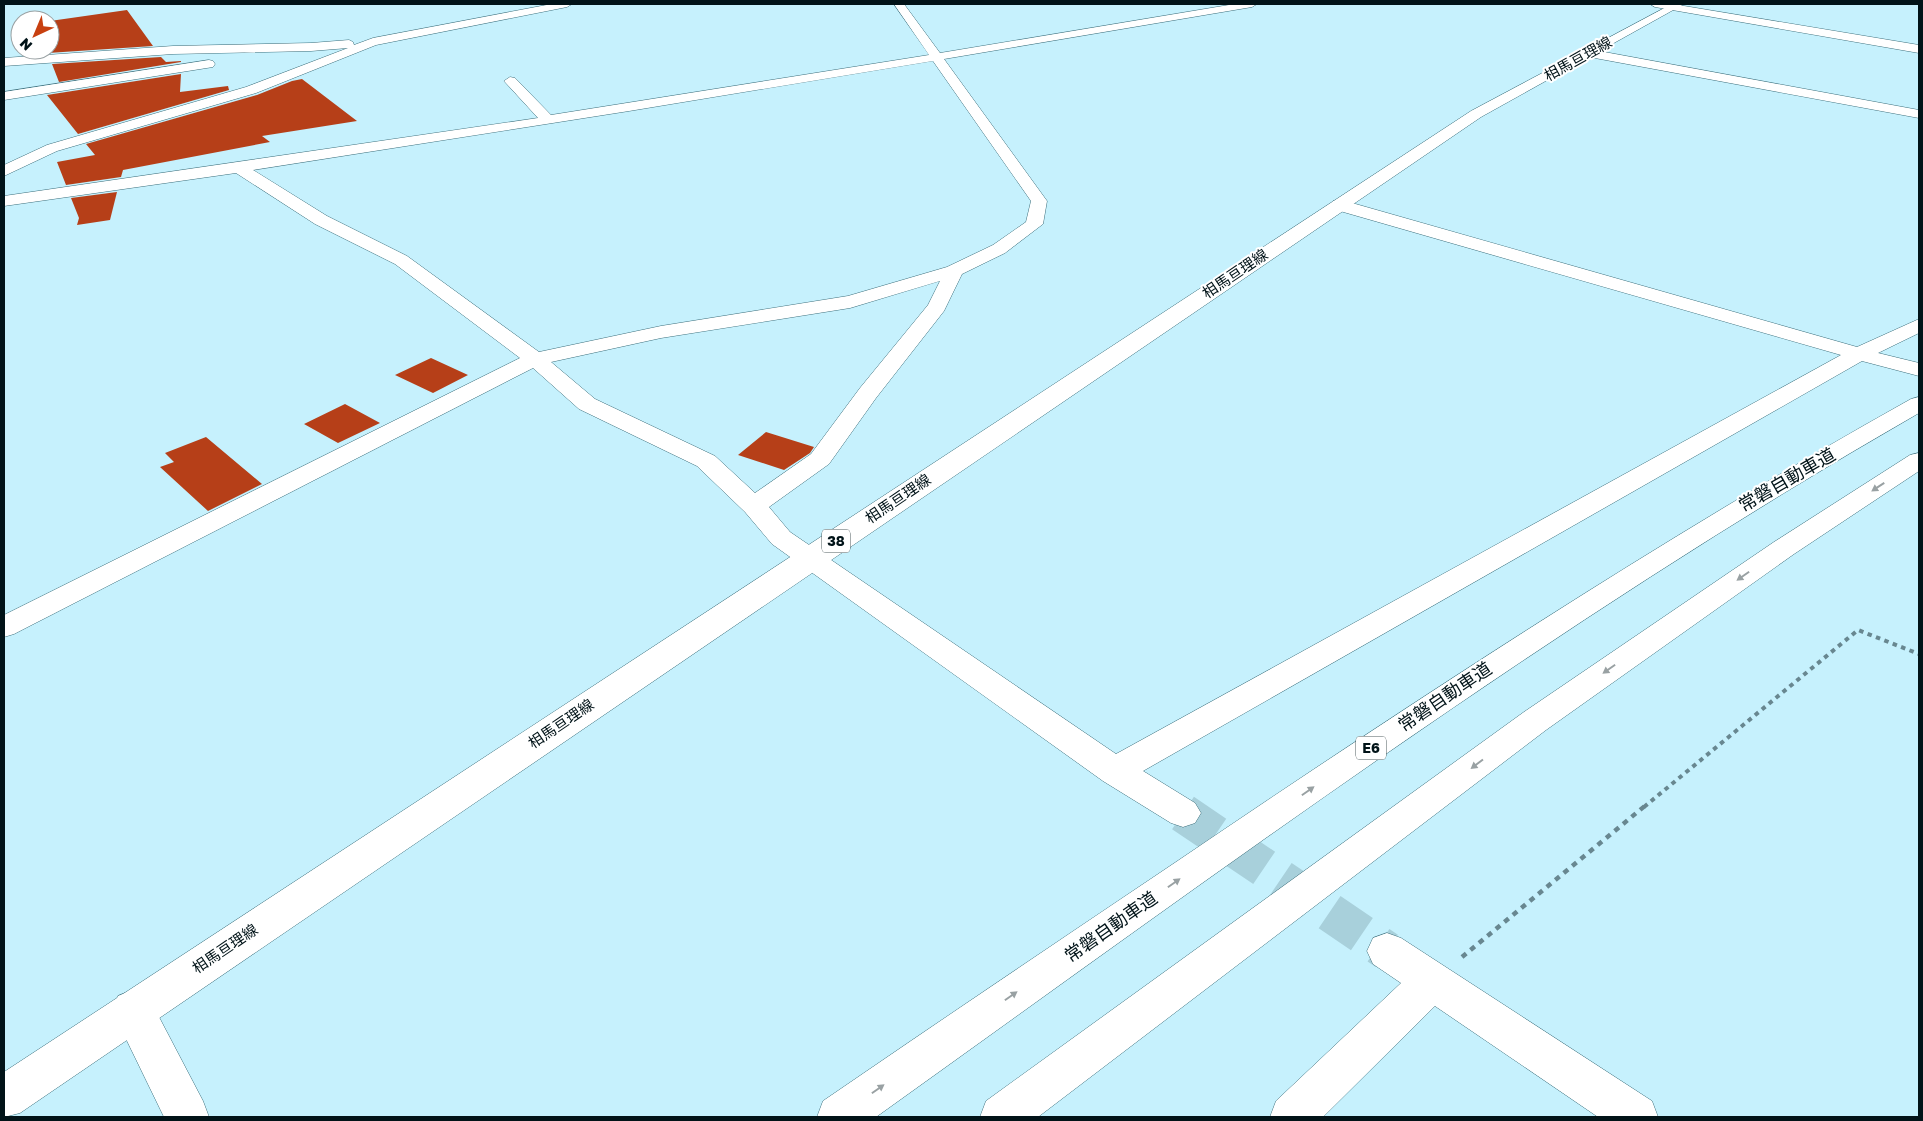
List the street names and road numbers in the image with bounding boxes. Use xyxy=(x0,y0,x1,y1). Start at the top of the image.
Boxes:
street label: 相馬亘理線 xyxy=(1540,32,1615,84)
street label: 相馬亘理線 xyxy=(1198,245,1271,302)
street label: 常磐自動車道 xyxy=(1734,443,1839,516)
street label: 相馬亘理線 xyxy=(861,470,934,527)
road number: 38 xyxy=(822,530,850,552)
street label: 常磐自動車道 xyxy=(1394,657,1495,735)
street label: 相馬亘理線 xyxy=(524,695,597,752)
road number: E6 xyxy=(1356,736,1386,760)
street label: 常磐自動車道 xyxy=(1060,886,1161,966)
street label: 相馬亘理線 xyxy=(188,920,261,977)

